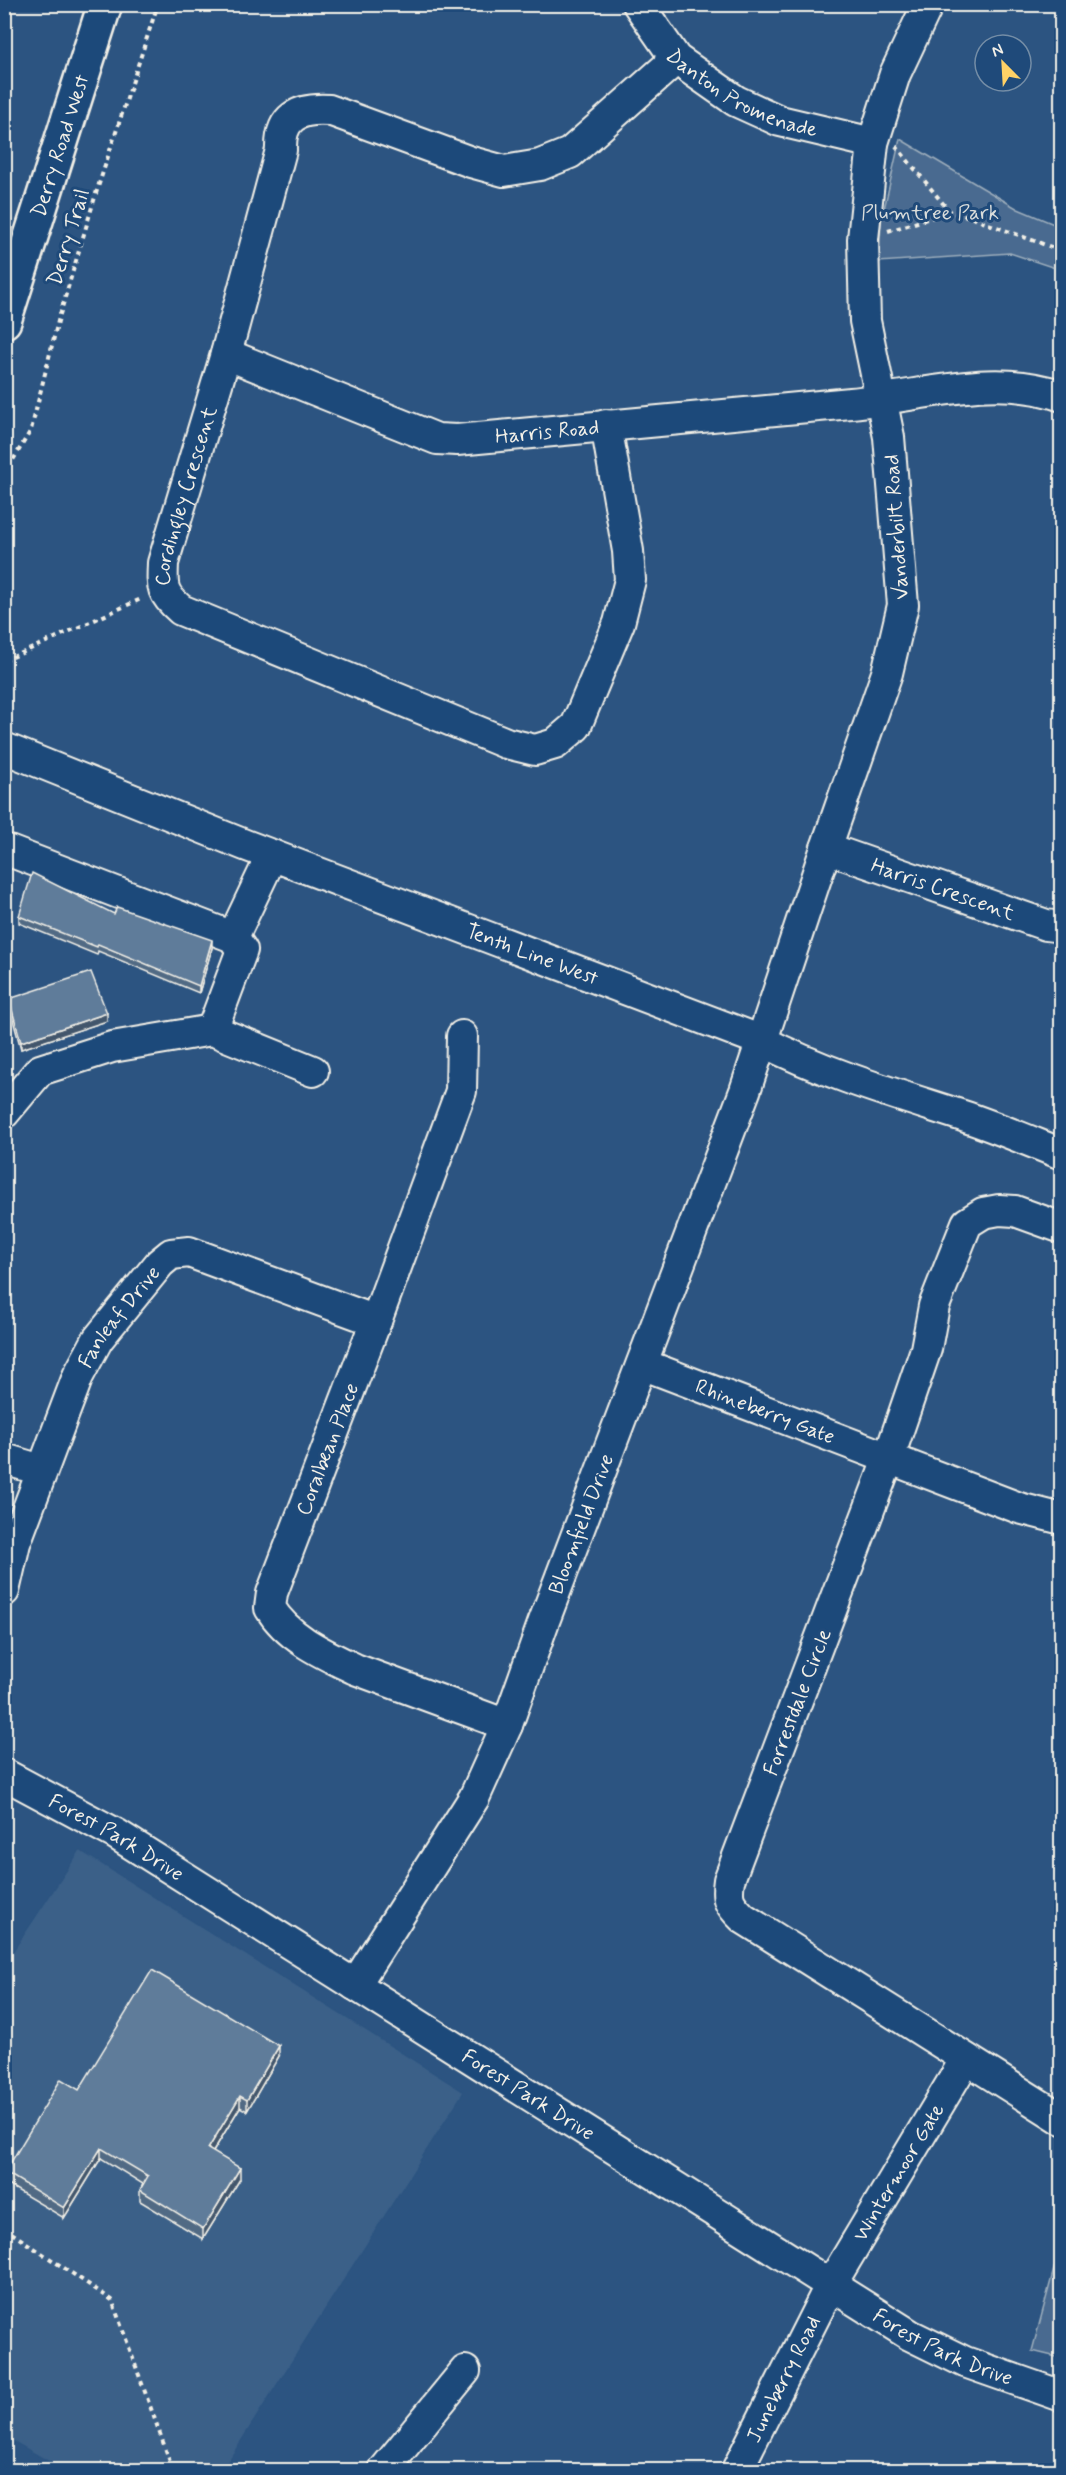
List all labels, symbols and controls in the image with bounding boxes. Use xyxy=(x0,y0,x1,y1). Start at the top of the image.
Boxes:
north arrow xyxy=(973,33,1033,93)
text: N xyxy=(988,39,1007,62)
street label: Danton Promenade xyxy=(658,44,820,144)
street label: Derry Road West xyxy=(25,71,97,221)
street label: Derry Trail xyxy=(41,185,97,289)
park label: Plumtree Park xyxy=(861,199,999,227)
street label: Cordingley Crescent xyxy=(149,403,225,586)
street label: Harris Road xyxy=(494,414,600,451)
street label: Vanderbilt Road xyxy=(878,453,916,601)
street label: Harris Crescent xyxy=(867,852,1019,928)
street label: Tenth Line West xyxy=(462,917,603,993)
street label: Fanleaf Drive xyxy=(72,1260,167,1373)
street label: Rhineberry Gate xyxy=(691,1373,839,1451)
street label: Coralbean Place xyxy=(290,1379,366,1520)
street label: Bloomfield Drive xyxy=(542,1450,621,1599)
street label: Forrestdale Circle xyxy=(757,1625,839,1780)
street label: Forest Park Drive xyxy=(44,1788,189,1888)
street label: Forest Park Drive xyxy=(456,2043,600,2148)
street label: Wintermoor Gate xyxy=(847,2098,951,2247)
street label: Forest Park Drive xyxy=(867,2302,1016,2393)
street label: Juneberry Road xyxy=(740,2311,828,2448)

